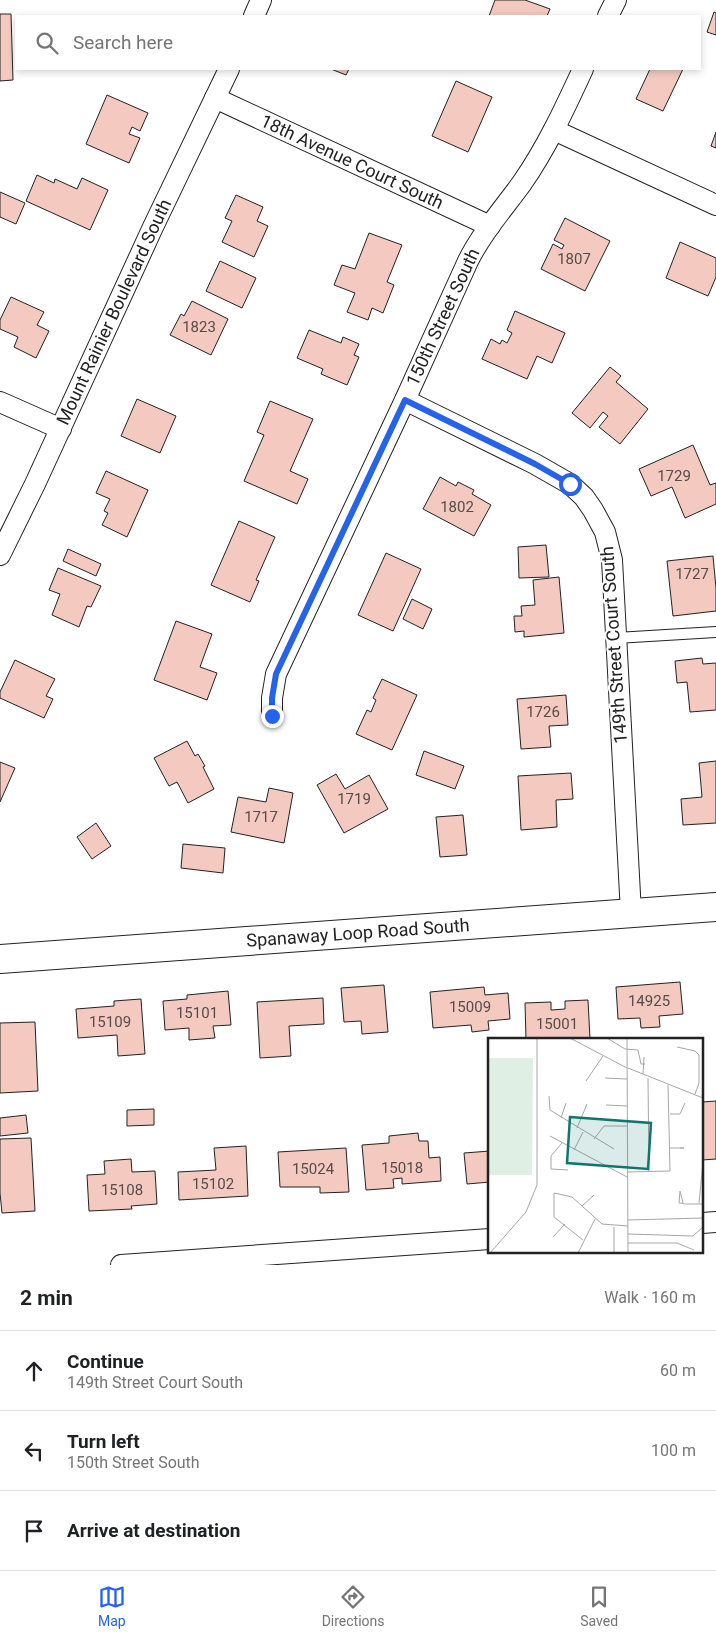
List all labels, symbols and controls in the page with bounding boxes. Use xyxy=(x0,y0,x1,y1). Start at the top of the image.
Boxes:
search box xyxy=(15,15,701,70)
icon: search xyxy=(33,29,61,57)
text: Search here xyxy=(73,31,173,54)
street label: 18th Avenue Court South xyxy=(257,110,447,213)
street label: Mount Rainier Boulevard South xyxy=(52,196,175,428)
street label: 150th Street South xyxy=(401,245,484,389)
house number: 1807 xyxy=(557,250,591,268)
house number: 1823 xyxy=(182,318,216,336)
house number: 1729 xyxy=(657,467,691,485)
route start xyxy=(559,473,582,496)
house number: 1802 xyxy=(440,498,474,516)
street label: 149th Street Court South xyxy=(596,546,631,745)
house number: 1727 xyxy=(675,565,709,583)
house number: 1726 xyxy=(526,703,560,721)
route end xyxy=(261,705,284,728)
house number: 1719 xyxy=(337,790,371,808)
house number: 1717 xyxy=(244,808,278,826)
street label: Spanaway Loop Road South xyxy=(246,914,470,951)
house number: 14925 xyxy=(628,992,670,1010)
house number: 15009 xyxy=(449,998,491,1016)
house number: 15101 xyxy=(176,1004,218,1022)
house number: 15109 xyxy=(89,1013,131,1031)
house number: 15001 xyxy=(536,1015,578,1033)
inset map xyxy=(488,1038,704,1252)
house number: 15018 xyxy=(381,1159,423,1177)
house number: 15024 xyxy=(292,1160,335,1178)
house number: 15102 xyxy=(192,1175,234,1193)
house number: 15108 xyxy=(101,1181,143,1199)
text: 2 min xyxy=(20,1286,73,1310)
text: Walk · 160 m xyxy=(604,1288,696,1307)
text: Continue xyxy=(67,1350,144,1373)
icon: ahead xyxy=(20,1357,48,1385)
text: 60 m xyxy=(660,1361,696,1380)
text: 149th Street Court South xyxy=(67,1373,243,1392)
text: Turn left xyxy=(67,1430,140,1453)
icon: left xyxy=(20,1437,48,1465)
text: 100 m xyxy=(651,1441,696,1460)
text: 150th Street South xyxy=(67,1453,200,1472)
icon: arrive xyxy=(20,1517,48,1545)
text: Arrive at destination xyxy=(67,1519,240,1542)
tab: Map xyxy=(98,1583,126,1629)
tab: Directions xyxy=(322,1583,385,1629)
tab: Saved xyxy=(580,1583,618,1629)

